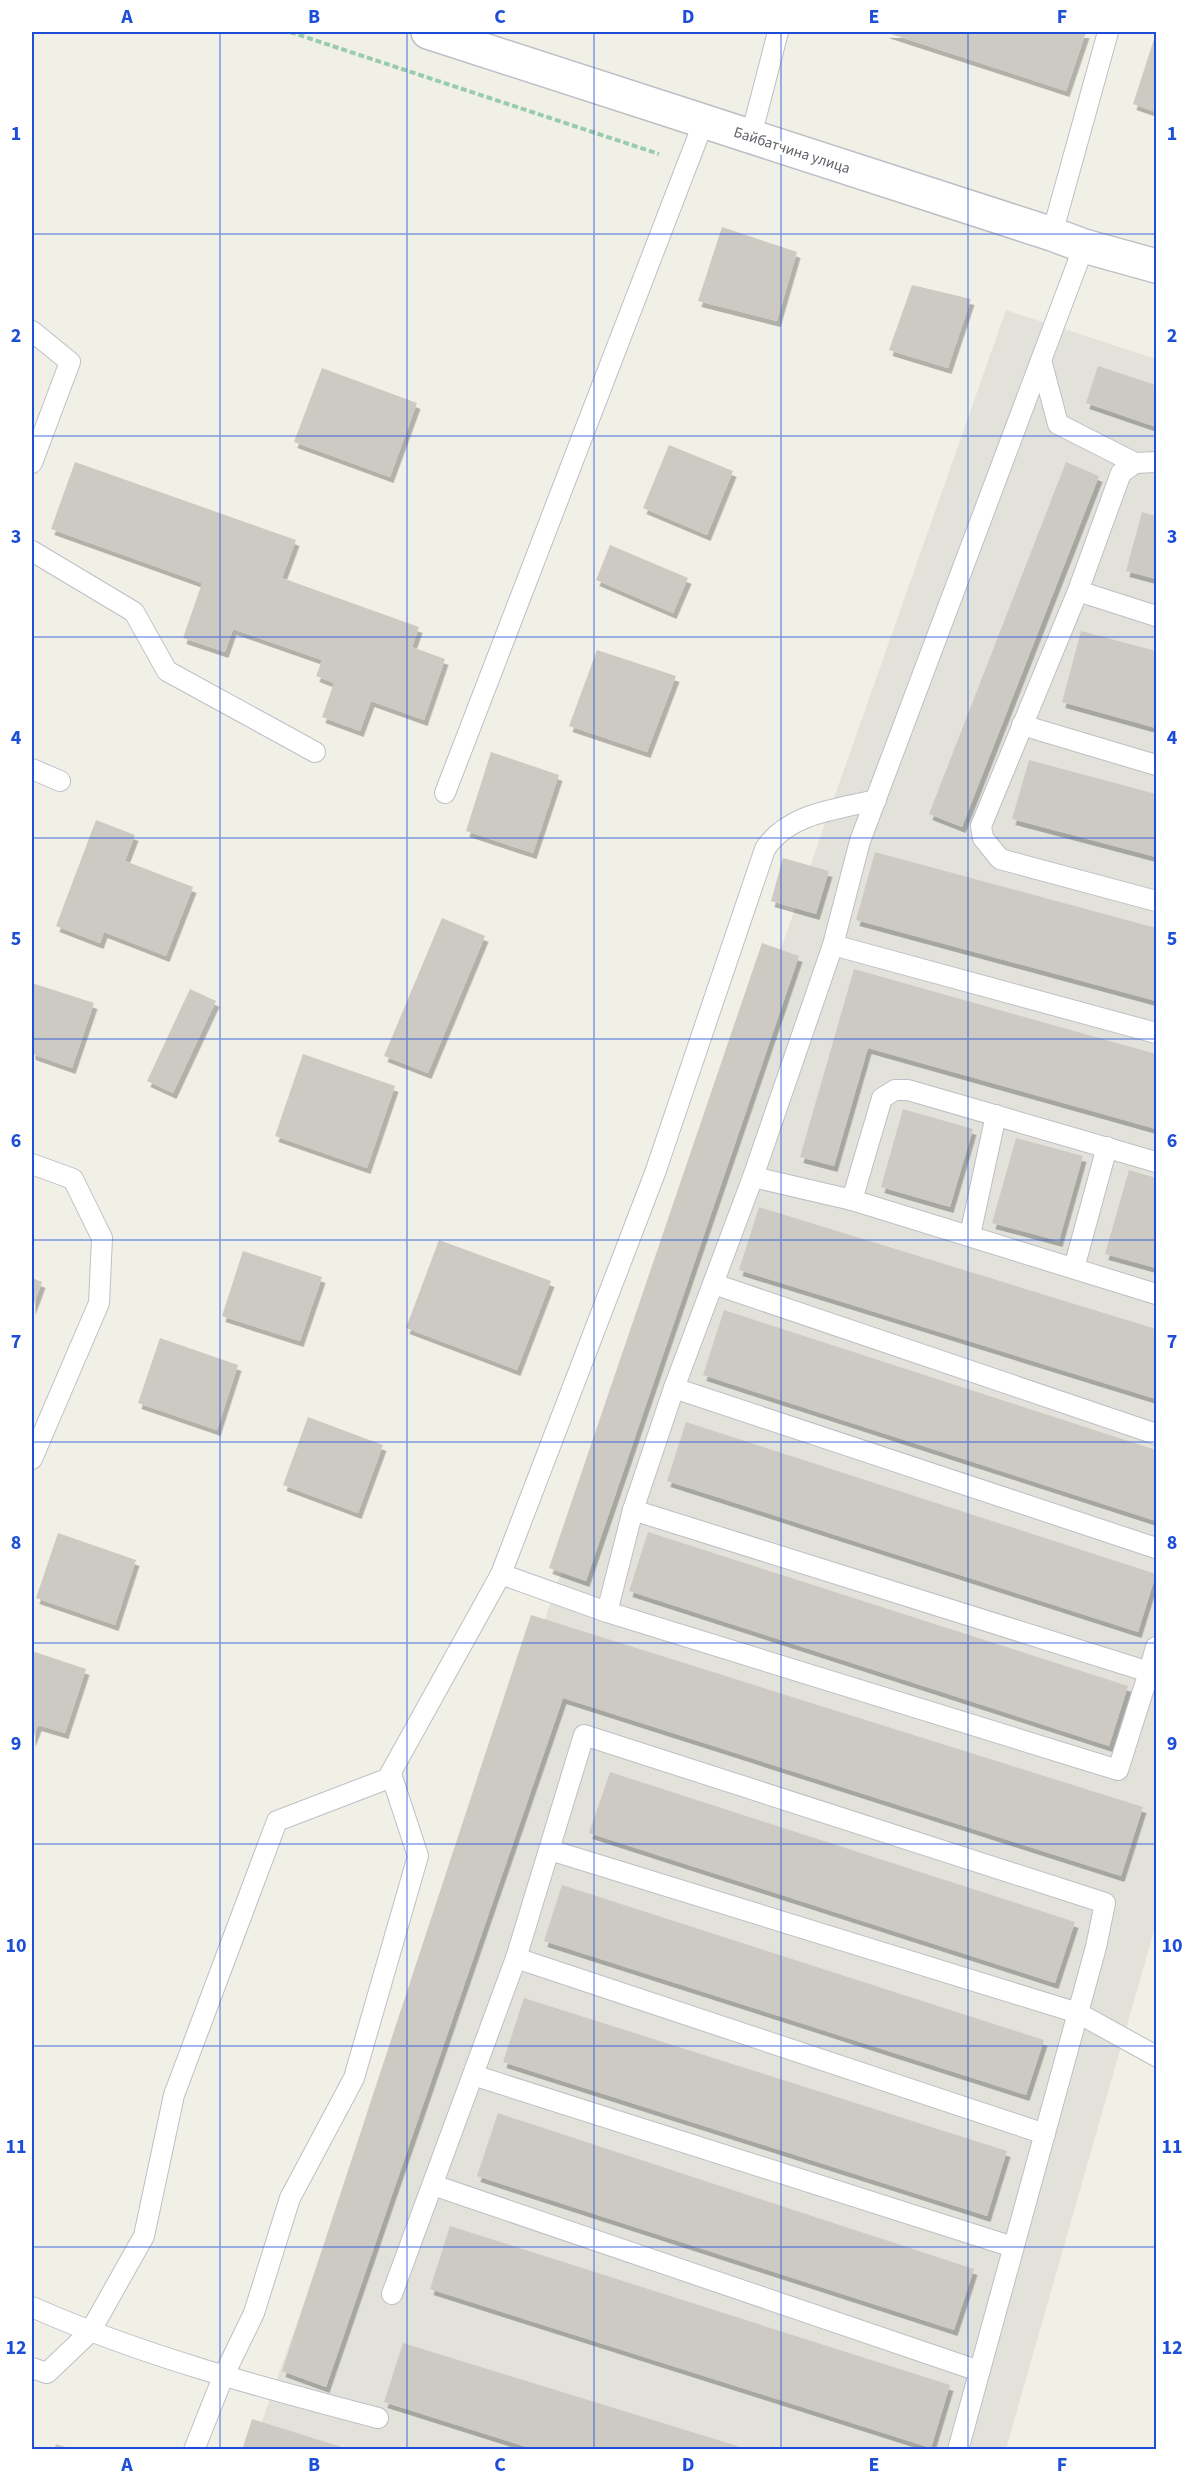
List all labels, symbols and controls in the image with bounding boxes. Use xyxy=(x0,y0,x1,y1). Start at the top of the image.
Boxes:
text: A xyxy=(120,3,133,31)
text: B xyxy=(308,3,320,31)
text: C xyxy=(494,3,506,31)
text: D xyxy=(682,3,694,31)
text: E xyxy=(869,3,879,31)
text: F xyxy=(1057,3,1067,31)
text: 1 xyxy=(11,120,21,148)
text: 1 xyxy=(1167,120,1177,148)
street label: Байбатчина улица xyxy=(731,122,853,179)
text: 2 xyxy=(11,322,21,350)
text: 2 xyxy=(1167,322,1177,350)
text: 3 xyxy=(11,523,21,551)
text: 3 xyxy=(1167,523,1177,551)
text: 4 xyxy=(11,724,22,752)
text: 4 xyxy=(1167,724,1178,752)
text: 5 xyxy=(11,925,21,953)
text: 5 xyxy=(1167,925,1177,953)
text: 6 xyxy=(11,1127,21,1155)
text: 6 xyxy=(1167,1127,1177,1155)
text: 7 xyxy=(11,1328,21,1356)
text: 7 xyxy=(1167,1328,1177,1356)
text: 8 xyxy=(11,1529,21,1557)
text: 8 xyxy=(1167,1529,1177,1557)
text: 9 xyxy=(11,1730,21,1758)
text: 9 xyxy=(1167,1730,1177,1758)
text: 10 xyxy=(5,1932,27,1960)
text: 10 xyxy=(1161,1932,1183,1960)
text: 11 xyxy=(5,2133,27,2161)
text: 11 xyxy=(1161,2133,1183,2161)
text: 12 xyxy=(5,2334,27,2362)
text: 12 xyxy=(1161,2334,1183,2362)
text: A xyxy=(120,2451,133,2479)
text: B xyxy=(308,2451,320,2479)
text: C xyxy=(494,2451,506,2479)
text: D xyxy=(682,2451,694,2479)
text: E xyxy=(869,2451,879,2479)
text: F xyxy=(1057,2451,1067,2479)

